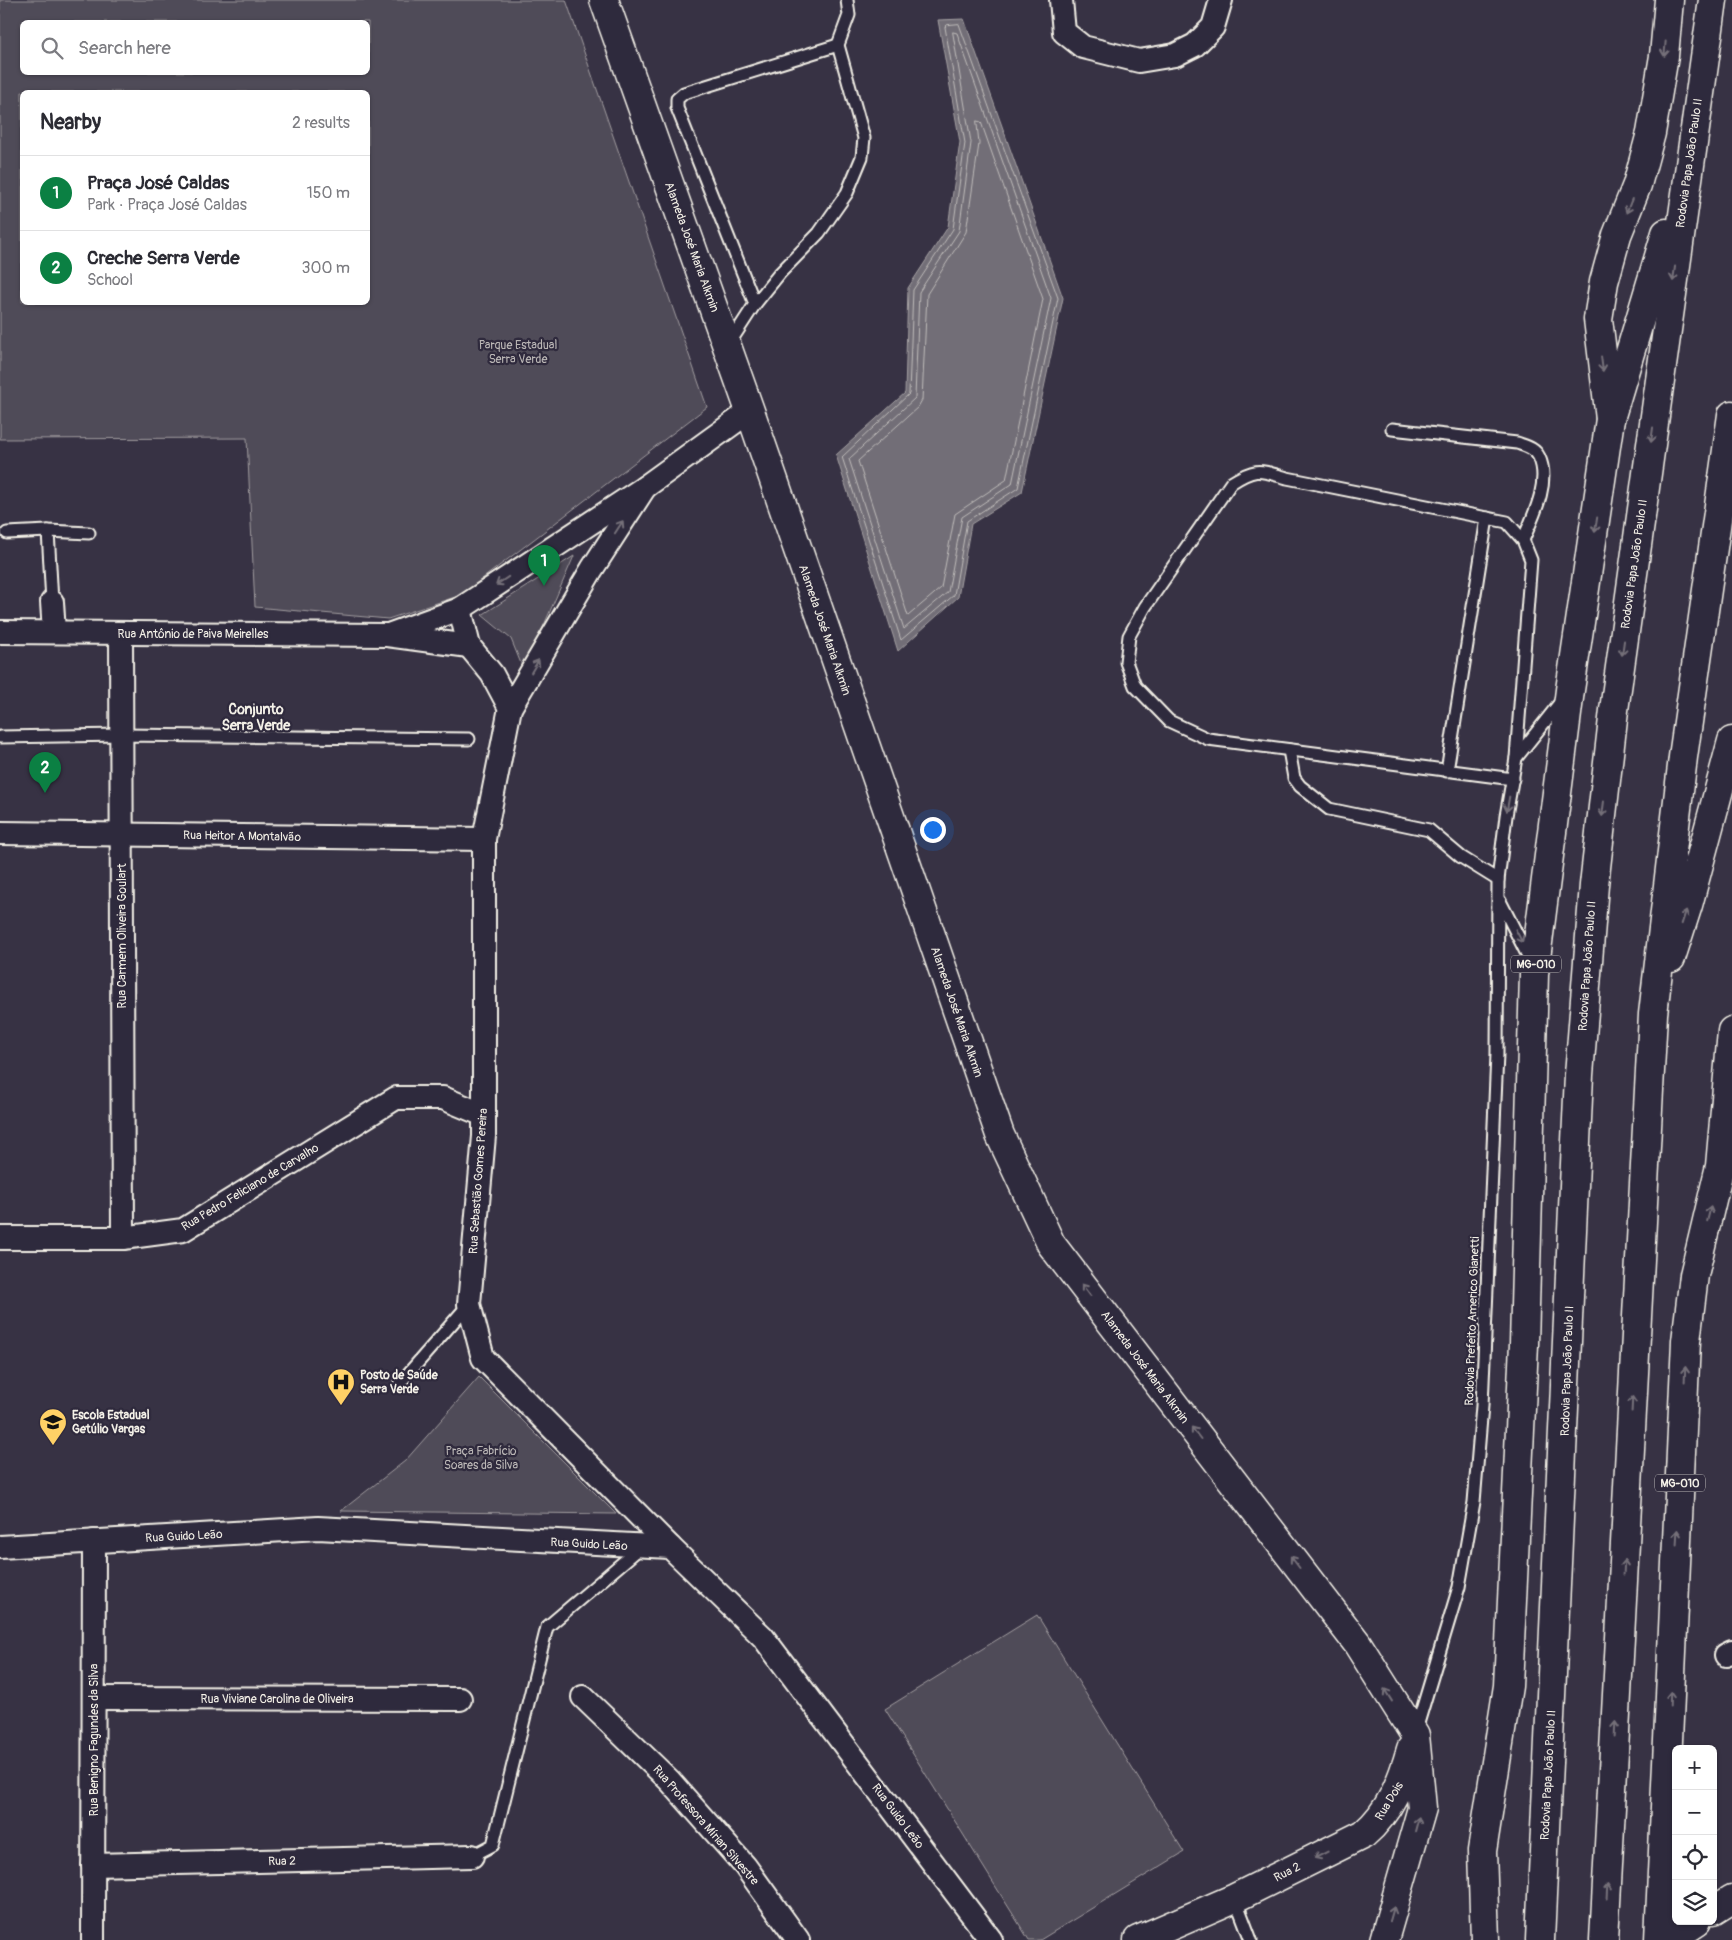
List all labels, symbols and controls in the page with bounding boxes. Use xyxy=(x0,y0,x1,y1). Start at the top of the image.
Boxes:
search box xyxy=(20,20,370,75)
icon: search xyxy=(38,34,66,62)
text: Search here xyxy=(78,36,171,60)
one-way arrow xyxy=(1660,40,1670,56)
street label: Rodovia Papa João Paulo II xyxy=(1673,97,1706,229)
text: Nearby xyxy=(40,109,101,136)
text: 2 results xyxy=(292,113,350,133)
text: Praça José Caldas xyxy=(87,171,229,195)
street label: Alameda José Maria Alkmin xyxy=(661,180,722,314)
text: 1 xyxy=(53,183,59,203)
text: 150 m xyxy=(306,183,350,203)
text: Park · Praça José Caldas xyxy=(87,195,247,215)
one-way arrow xyxy=(1623,199,1632,214)
text: Creche Serra Verde xyxy=(87,246,240,270)
text: 2 xyxy=(52,258,60,278)
text: 300 m xyxy=(302,258,350,278)
one-way arrow xyxy=(1669,265,1679,281)
text: School xyxy=(87,270,133,290)
park label: Parque Estadual Serra Verde xyxy=(479,338,557,367)
one-way arrow xyxy=(1597,356,1607,372)
one-way arrow xyxy=(1647,426,1657,442)
street label: Rodovia Papa João Paulo II xyxy=(1618,498,1651,630)
one-way arrow xyxy=(1590,517,1600,533)
one-way arrow xyxy=(614,520,625,534)
pin: 1 xyxy=(528,545,560,586)
street label: Alameda José Maria Alkmin xyxy=(795,563,854,698)
one-way arrow xyxy=(496,576,510,586)
street label: Rua Antônio de Paiva Meirelles xyxy=(118,627,269,642)
one-way arrow xyxy=(1618,639,1628,655)
one-way arrow xyxy=(530,659,540,673)
district label: Conjunto Serra Verde xyxy=(222,701,291,734)
pin: 2 xyxy=(29,752,61,793)
one-way arrow xyxy=(1503,796,1513,812)
one-way arrow xyxy=(1598,800,1608,816)
your location xyxy=(920,817,946,843)
street label: Rua Heitor A Montalvão xyxy=(183,828,302,845)
street label: Rua Carmem Oliveira Goulart xyxy=(115,863,130,1009)
street label: Rodovia Papa João Paulo II xyxy=(1575,900,1600,1032)
one-way arrow xyxy=(1680,910,1690,926)
one-way arrow xyxy=(1515,928,1524,943)
street label: Alameda José Maria Alkmin xyxy=(927,945,986,1080)
road number: MG-010 xyxy=(1511,956,1561,972)
street label: Rua Sebastião Gomes Pereira xyxy=(466,1107,491,1254)
street label: Rua Pedro Feliciano de Carvalho xyxy=(179,1140,322,1234)
one-way arrow xyxy=(1705,1207,1714,1223)
street label: Rodovia Prefeito Americo Gianetti xyxy=(1462,1236,1483,1406)
one-way arrow xyxy=(1081,1284,1092,1297)
street label: Rodovia Papa João Paulo II xyxy=(1558,1306,1577,1436)
street label: Alameda José Maria Alkmin xyxy=(1097,1308,1192,1427)
hospital icon: Posto de Saúde Serra Verde xyxy=(326,1367,356,1406)
one-way arrow xyxy=(1680,1367,1689,1383)
place label: Posto de Saúde Serra Verde xyxy=(360,1368,439,1397)
one-way arrow xyxy=(1628,1397,1637,1413)
school or university icon: Escola Estadual Getúlio Vargas xyxy=(38,1407,68,1446)
place label: Escola Estadual Getúlio Vargas xyxy=(72,1408,150,1437)
one-way arrow xyxy=(1190,1427,1201,1440)
park label: Praça Fabrício Soares da Silva xyxy=(444,1444,518,1473)
road number: MG-010 xyxy=(1655,1475,1705,1492)
street label: Rua Guido Leão xyxy=(145,1527,224,1546)
one-way arrow xyxy=(1672,1529,1682,1545)
street label: Rua Guido Leão xyxy=(550,1535,629,1554)
one-way arrow xyxy=(1289,1556,1300,1569)
one-way arrow xyxy=(1619,1559,1628,1575)
street label: Rua Benigno Fagundes da Silva xyxy=(87,1663,102,1816)
one-way arrow xyxy=(1383,1688,1393,1702)
one-way arrow xyxy=(1665,1691,1674,1707)
street label: Rua Viviane Carolina de Oliveira xyxy=(200,1692,354,1707)
street label: Rodovia Papa João Paulo II xyxy=(1538,1710,1559,1841)
one-way arrow xyxy=(1611,1721,1620,1737)
map controls xyxy=(1672,1745,1717,1925)
button: + xyxy=(1672,1745,1717,1790)
street label: Rua Professora Mírian Silvestre xyxy=(649,1762,762,1889)
street label: Rua Dois xyxy=(1372,1779,1407,1823)
street label: Rua Guido Leão xyxy=(868,1781,927,1852)
button: − xyxy=(1672,1790,1717,1835)
one-way arrow xyxy=(1413,1816,1423,1832)
button: locate xyxy=(1672,1835,1717,1880)
one-way arrow xyxy=(1313,1850,1328,1860)
street label: Rua 2 xyxy=(268,1854,296,1869)
street label: Rua 2 xyxy=(1271,1859,1303,1885)
button: layers xyxy=(1672,1880,1717,1925)
one-way arrow xyxy=(1602,1884,1611,1900)
one-way arrow xyxy=(1387,1906,1397,1922)

